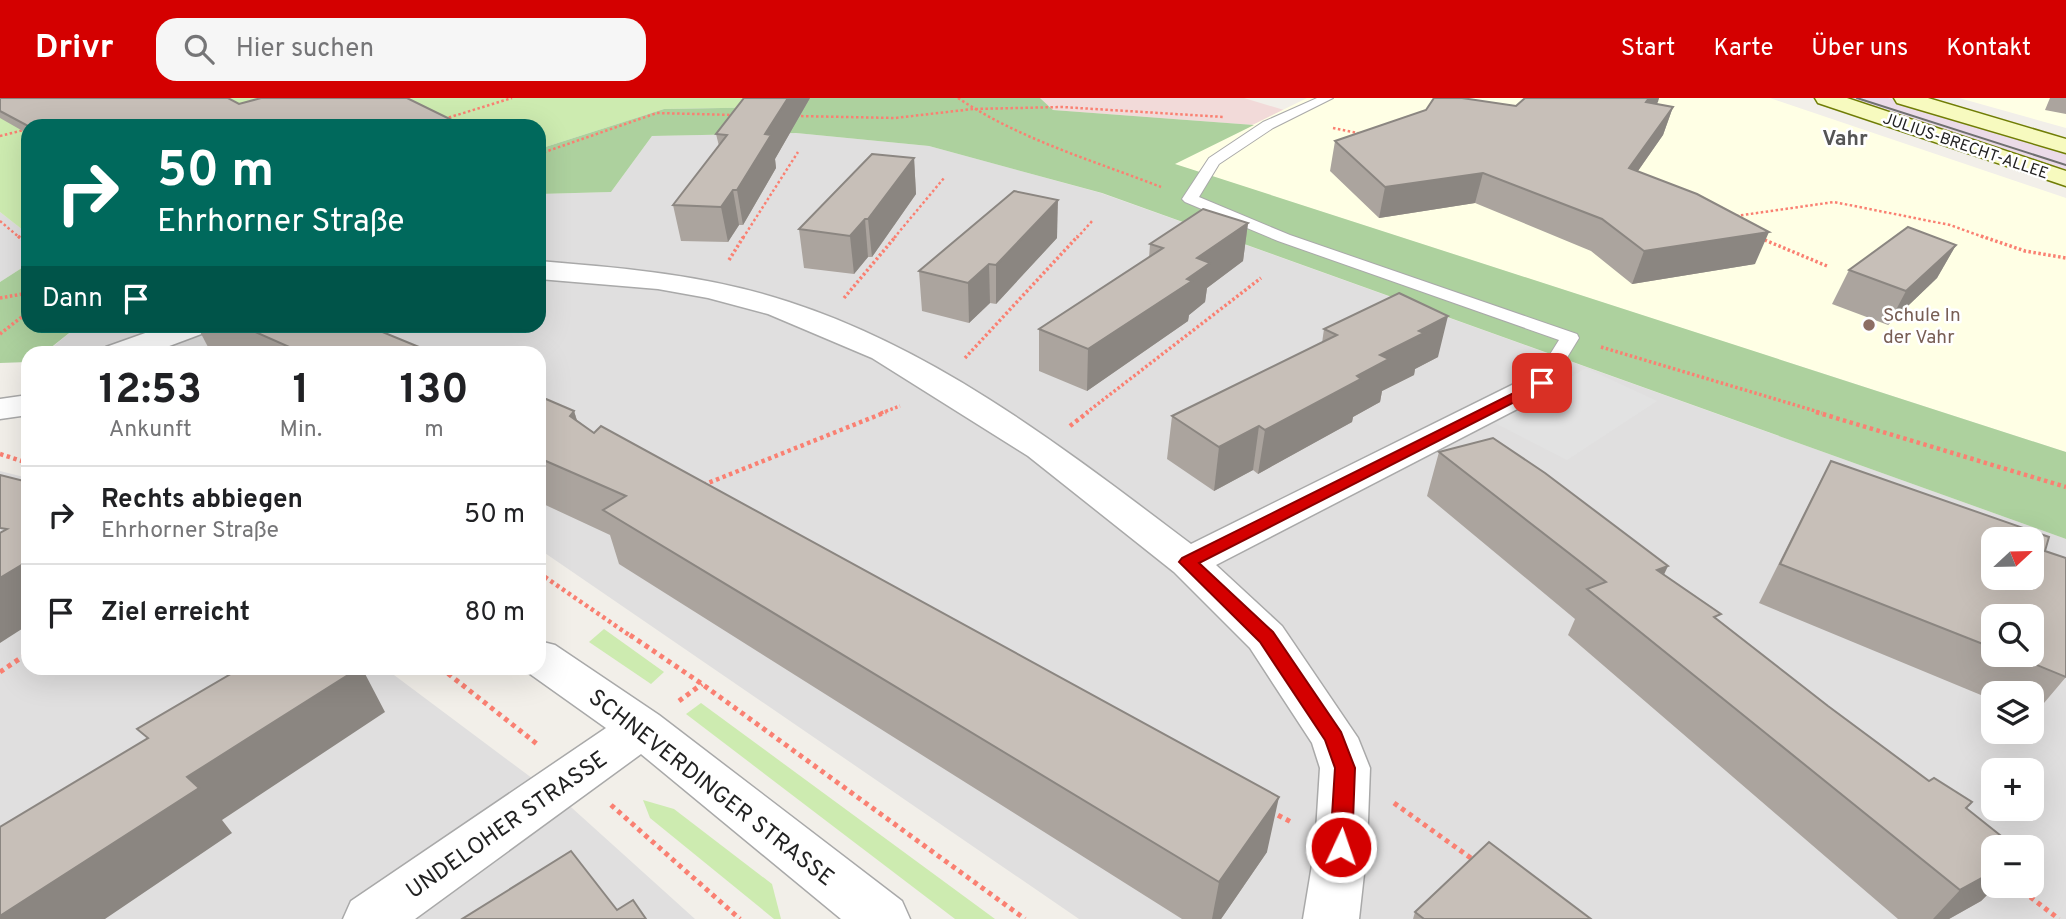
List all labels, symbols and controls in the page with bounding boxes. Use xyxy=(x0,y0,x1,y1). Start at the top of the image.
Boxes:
search box xyxy=(156,18,646,81)
text: Drivr xyxy=(35,28,114,70)
icon: search xyxy=(180,30,218,68)
text: Hier suchen xyxy=(236,33,374,66)
text: Start xyxy=(1621,34,1675,64)
text: Karte xyxy=(1713,34,1773,64)
text: Über uns xyxy=(1811,34,1908,64)
text: Kontakt xyxy=(1946,34,2031,64)
street label: JULIUS-BRECHT-ALLEE xyxy=(1880,109,2051,185)
district label: Vahr xyxy=(1822,126,1868,153)
text: 50 m xyxy=(157,142,274,204)
icon: right xyxy=(42,147,133,238)
text: Ehrhorner Straße xyxy=(157,203,405,243)
icon: arrive xyxy=(117,280,155,318)
text: Dann xyxy=(42,283,103,316)
place label: Schule In der Vahr xyxy=(1883,304,1961,350)
marker: Schule In der Vahr xyxy=(1861,317,1877,333)
pin xyxy=(1512,353,1572,413)
icon: arrive xyxy=(1523,364,1561,402)
text: 12:53 xyxy=(98,365,202,418)
text: 1 xyxy=(292,365,309,418)
text: 130 xyxy=(400,365,469,418)
text: Ankunft xyxy=(109,416,192,445)
text: Min. xyxy=(279,416,322,445)
text: m xyxy=(424,416,444,445)
text: Rechts abbiegen xyxy=(101,484,303,517)
icon: right xyxy=(42,496,80,534)
text: 50 m xyxy=(464,499,525,532)
text: Ehrhorner Straße xyxy=(101,517,279,546)
north arrow xyxy=(1981,527,2044,590)
map controls xyxy=(1981,527,2044,898)
icon: arrive xyxy=(42,594,80,632)
text: Ziel erreicht xyxy=(101,597,250,630)
text: 80 m xyxy=(465,597,525,630)
button: search xyxy=(1981,604,2044,667)
button: layers xyxy=(1981,681,2044,744)
street label: SCHNEVERDINGER STRASSE xyxy=(582,684,839,894)
street label: UNDELOHER STRASSE xyxy=(401,746,614,906)
button: + xyxy=(1981,758,2044,821)
position arrow xyxy=(1304,810,1378,884)
button: − xyxy=(1981,835,2044,898)

